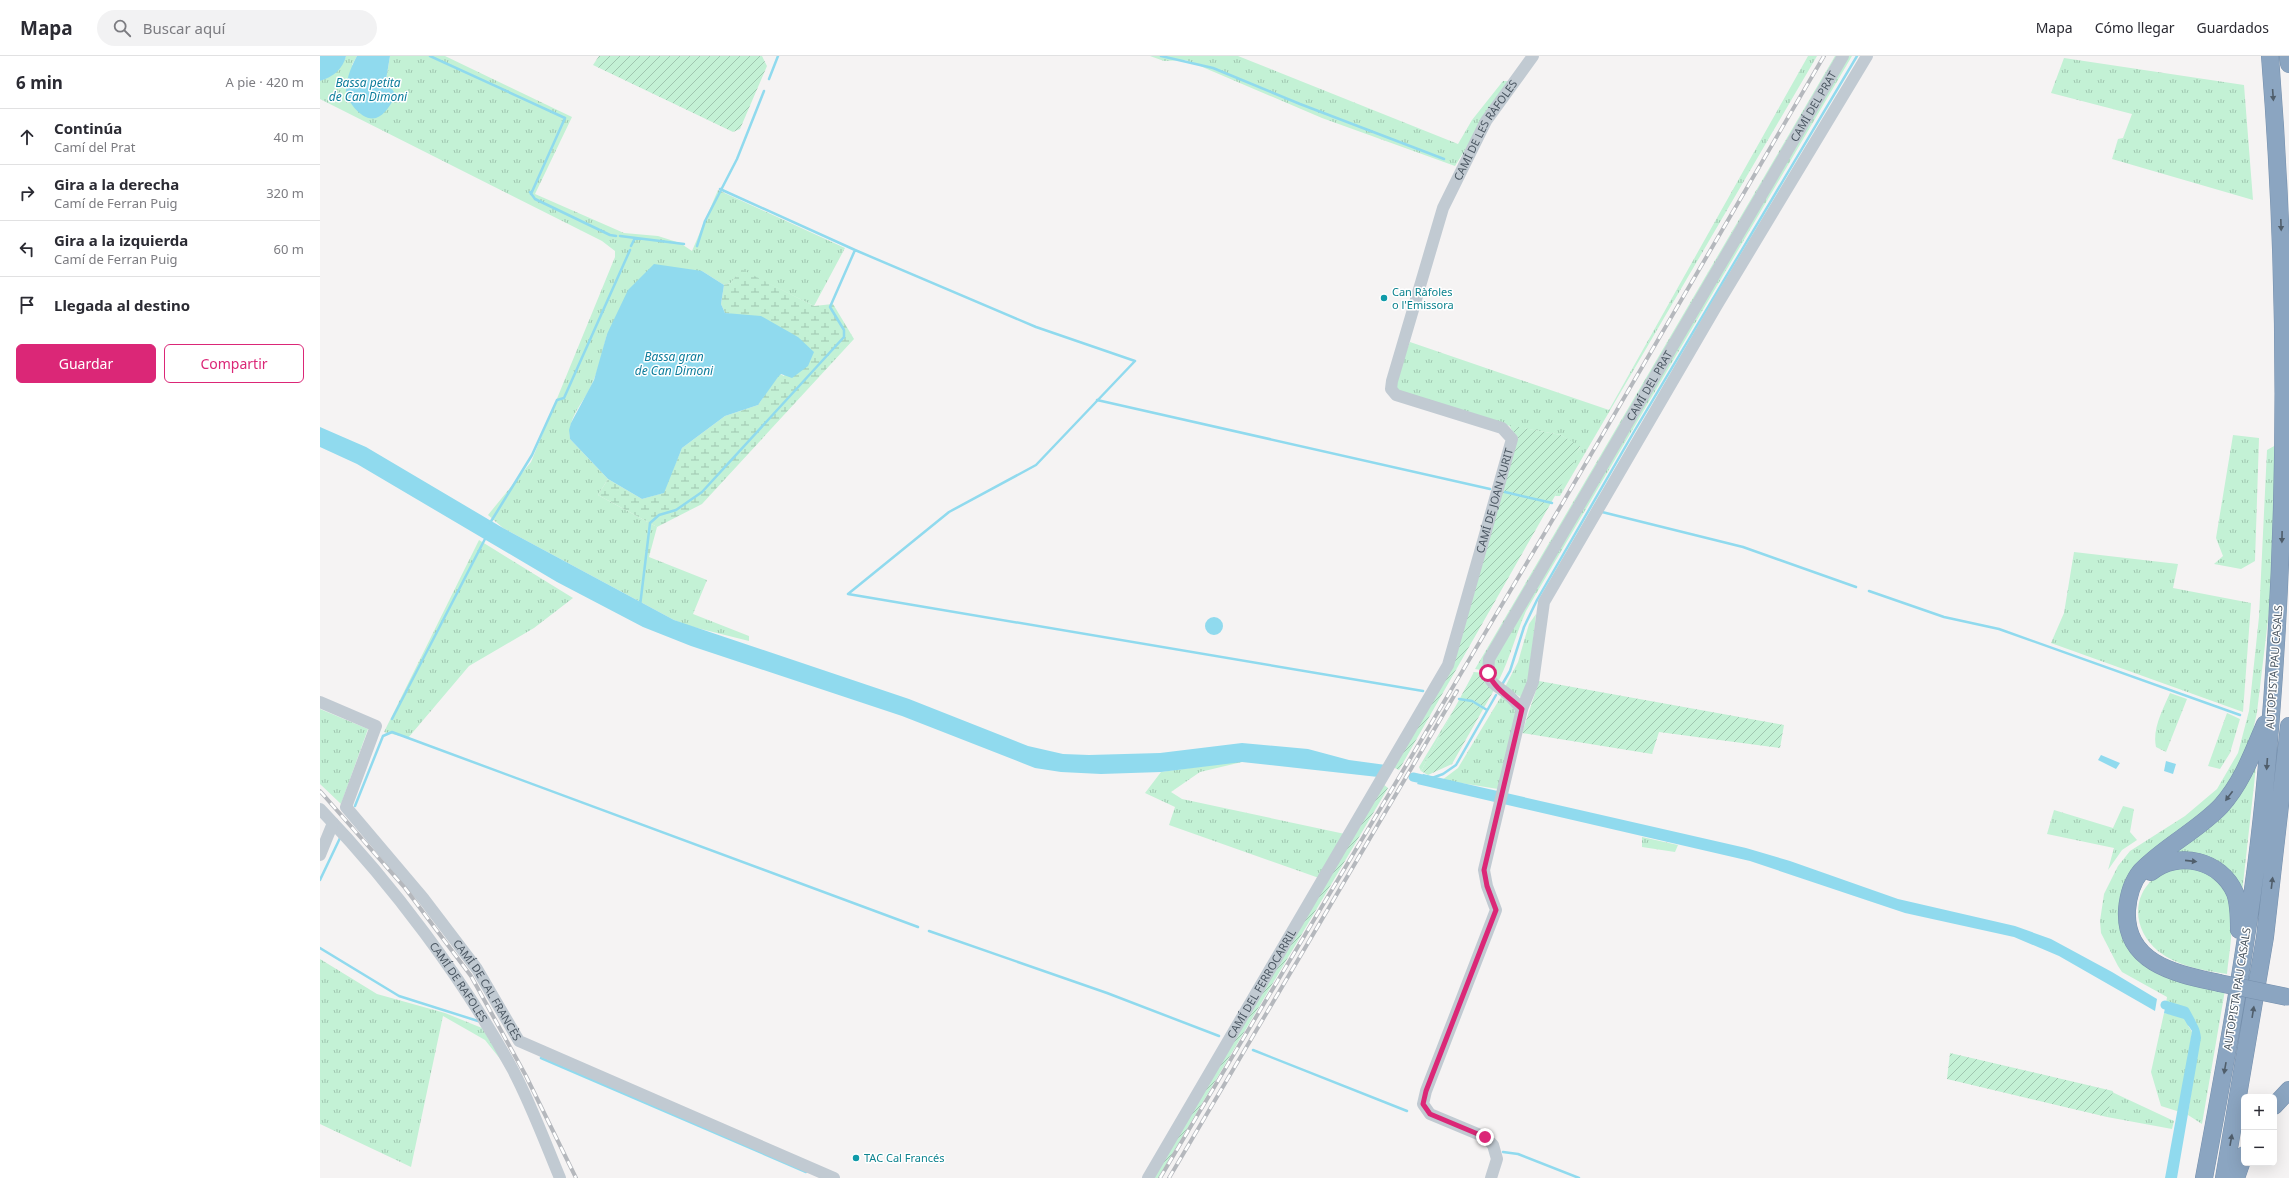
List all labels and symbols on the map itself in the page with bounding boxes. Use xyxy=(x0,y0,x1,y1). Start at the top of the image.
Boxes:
street label: CAMÍ DEL PRAT xyxy=(1786,68,1839,144)
water label: Bassa petita de Can Dimoni xyxy=(329,74,408,105)
street label: CAMÍ DE LES RÀFOLES xyxy=(1450,77,1520,183)
one-way arrow xyxy=(2270,89,2276,102)
one-way arrow xyxy=(2277,219,2284,231)
place label: Can Ràfoles o l'Emissora xyxy=(1392,284,1454,312)
marker: Can Ràfoles o l'Emissora xyxy=(1379,293,1389,303)
water label: Bassa gran de Can Dimoni xyxy=(635,348,714,379)
street label: CAMÍ DEL PRAT xyxy=(1622,348,1675,424)
street label: CAMÍ DE JOAN XURIT xyxy=(1472,446,1516,555)
one-way arrow xyxy=(2279,531,2285,544)
street label: AUTOPISTA PAU CASALS xyxy=(2262,605,2285,729)
route start xyxy=(1479,664,1497,682)
one-way arrow xyxy=(2264,758,2270,770)
one-way arrow xyxy=(2225,790,2233,801)
one-way arrow xyxy=(2185,857,2197,864)
one-way arrow xyxy=(2269,877,2275,889)
street label: CAMÍ DEL FERROCARRIL xyxy=(1223,926,1299,1041)
street label: AUTOPISTA PAU CASALS xyxy=(2219,926,2254,1051)
street label: CAMÍ DE CAL FRANCÈS xyxy=(450,936,525,1043)
street label: CAMÍ DE RAFOLES xyxy=(427,939,491,1025)
one-way arrow xyxy=(2250,1005,2256,1018)
one-way arrow xyxy=(2221,1061,2227,1074)
route end xyxy=(1476,1128,1494,1146)
one-way arrow xyxy=(2228,1133,2234,1146)
place label: TAC Cal Francés xyxy=(864,1150,945,1165)
marker: TAC Cal Francés xyxy=(851,1153,861,1163)

